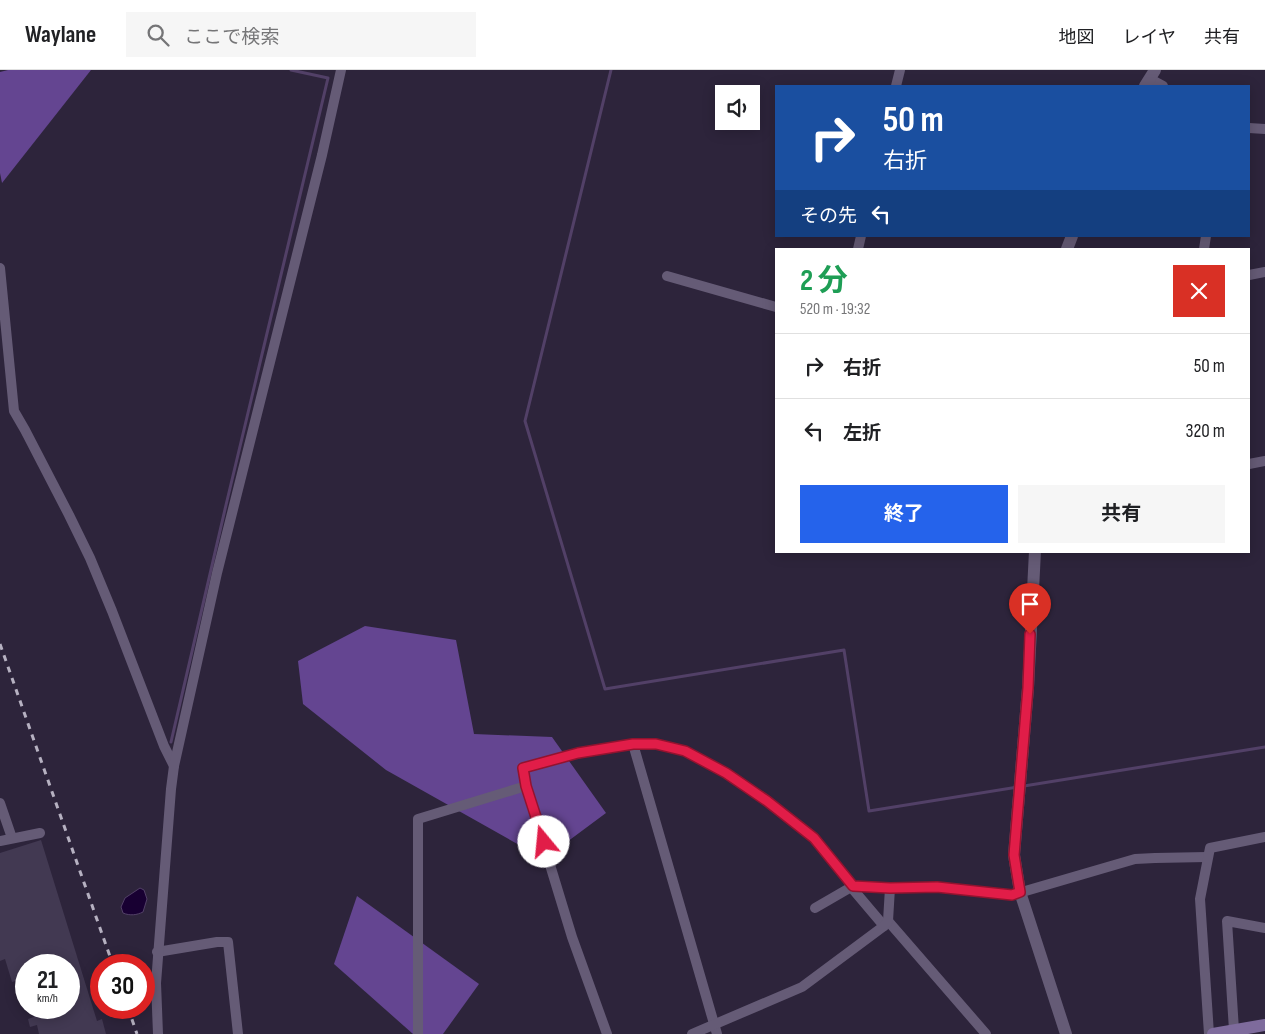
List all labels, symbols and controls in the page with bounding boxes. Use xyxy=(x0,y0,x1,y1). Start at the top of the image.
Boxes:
search box xyxy=(126,12,476,57)
text: Waylane xyxy=(25,20,96,49)
icon: search xyxy=(144,21,172,49)
text: ここで検索 xyxy=(184,26,279,49)
text: 地図 xyxy=(1059,27,1095,48)
text: レイヤ xyxy=(1123,27,1176,48)
text: 共有 xyxy=(1204,27,1240,48)
map controls xyxy=(715,85,760,130)
button: sound xyxy=(715,85,760,130)
text: 50 m xyxy=(883,99,944,142)
icon: right xyxy=(800,105,865,170)
text: 右折 xyxy=(883,148,927,175)
icon: left xyxy=(867,200,895,228)
text: その先 xyxy=(800,205,857,228)
text: 2 分 xyxy=(800,263,848,299)
button: close xyxy=(1173,265,1225,317)
text: 520 m · 19:32 xyxy=(800,300,870,319)
icon: right xyxy=(800,352,828,380)
text: 50 m xyxy=(1194,355,1225,378)
text: 右折 xyxy=(843,357,881,380)
icon: left xyxy=(800,417,828,445)
text: 320 m xyxy=(1185,420,1225,443)
text: 左折 xyxy=(843,422,881,445)
button: 終了 xyxy=(800,485,1008,543)
button: 共有 xyxy=(1018,485,1225,543)
pin xyxy=(1009,583,1051,634)
icon: arrive xyxy=(1016,590,1044,618)
position arrow xyxy=(517,815,569,867)
speed limit sign: 30 xyxy=(90,954,155,1019)
text: 21 xyxy=(37,965,58,996)
text: km/h xyxy=(37,991,58,1006)

